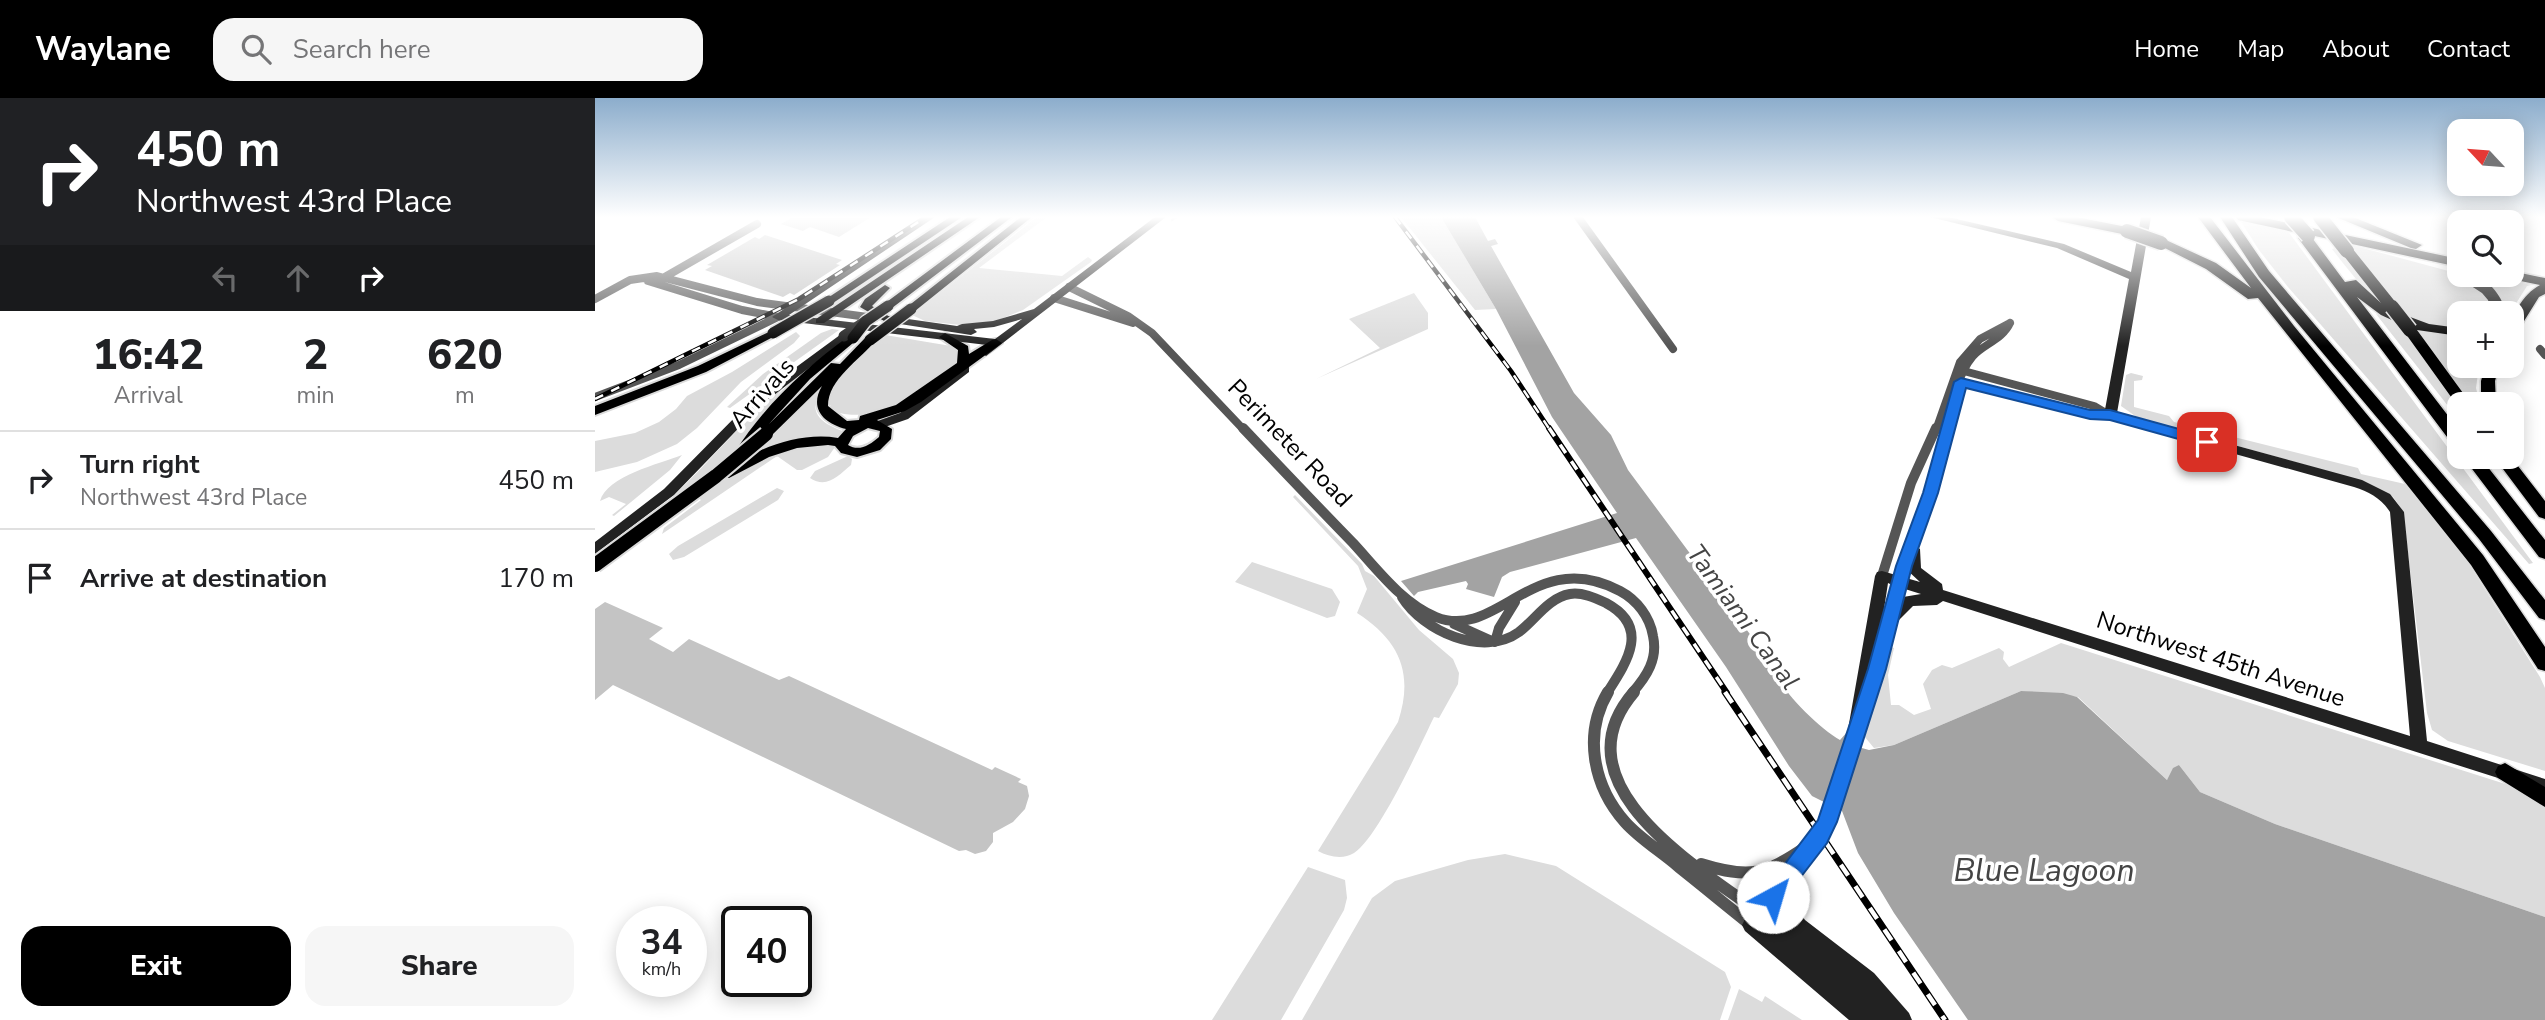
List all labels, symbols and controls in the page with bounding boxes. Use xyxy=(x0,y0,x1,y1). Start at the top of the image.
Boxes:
search box xyxy=(213,18,703,81)
text: Waylane xyxy=(35,27,171,72)
icon: search xyxy=(237,30,275,68)
text: Search here xyxy=(293,32,431,67)
text: Home xyxy=(2134,33,2199,65)
text: Map xyxy=(2237,33,2284,65)
text: About xyxy=(2322,33,2389,65)
text: Contact xyxy=(2427,33,2510,65)
text: 450 m xyxy=(136,116,280,183)
north arrow xyxy=(2447,119,2523,196)
map controls xyxy=(2447,119,2524,469)
icon: right xyxy=(21,126,112,217)
text: Northwest 43rd Place xyxy=(136,180,452,223)
button: search xyxy=(2447,210,2524,287)
icon: left xyxy=(206,259,244,297)
icon: ahead xyxy=(279,259,317,297)
icon: right xyxy=(352,259,390,297)
button: + xyxy=(2447,301,2524,378)
text: 16:42 xyxy=(92,327,204,384)
text: 2 xyxy=(303,327,328,384)
text: 620 xyxy=(427,327,503,384)
street label: Arrivals xyxy=(722,351,802,435)
street label: Perimeter Road xyxy=(1221,372,1359,514)
text: Arrival xyxy=(114,380,183,411)
text: min xyxy=(297,380,335,411)
text: m xyxy=(455,380,475,411)
button: − xyxy=(2447,392,2524,469)
pin xyxy=(2177,412,2237,472)
icon: arrive xyxy=(2188,423,2226,461)
text: Turn right xyxy=(80,447,199,482)
icon: right xyxy=(21,461,59,499)
text: 450 m xyxy=(498,463,574,498)
text: Northwest 43rd Place xyxy=(80,482,307,513)
water label: Tamiami Canal xyxy=(1678,537,1808,697)
icon: arrive xyxy=(21,559,59,597)
text: Arrive at destination xyxy=(80,561,327,596)
text: 170 m xyxy=(498,561,574,596)
street label: Northwest 45th Avenue xyxy=(2093,604,2349,714)
water label: Blue Lagoon xyxy=(1953,849,2135,892)
position arrow xyxy=(1736,860,1810,934)
speed limit sign: 40 xyxy=(721,906,812,997)
text: 34 xyxy=(640,919,683,966)
button: Exit xyxy=(21,926,291,1006)
button: Share xyxy=(305,926,574,1006)
text: km/h xyxy=(642,957,681,981)

